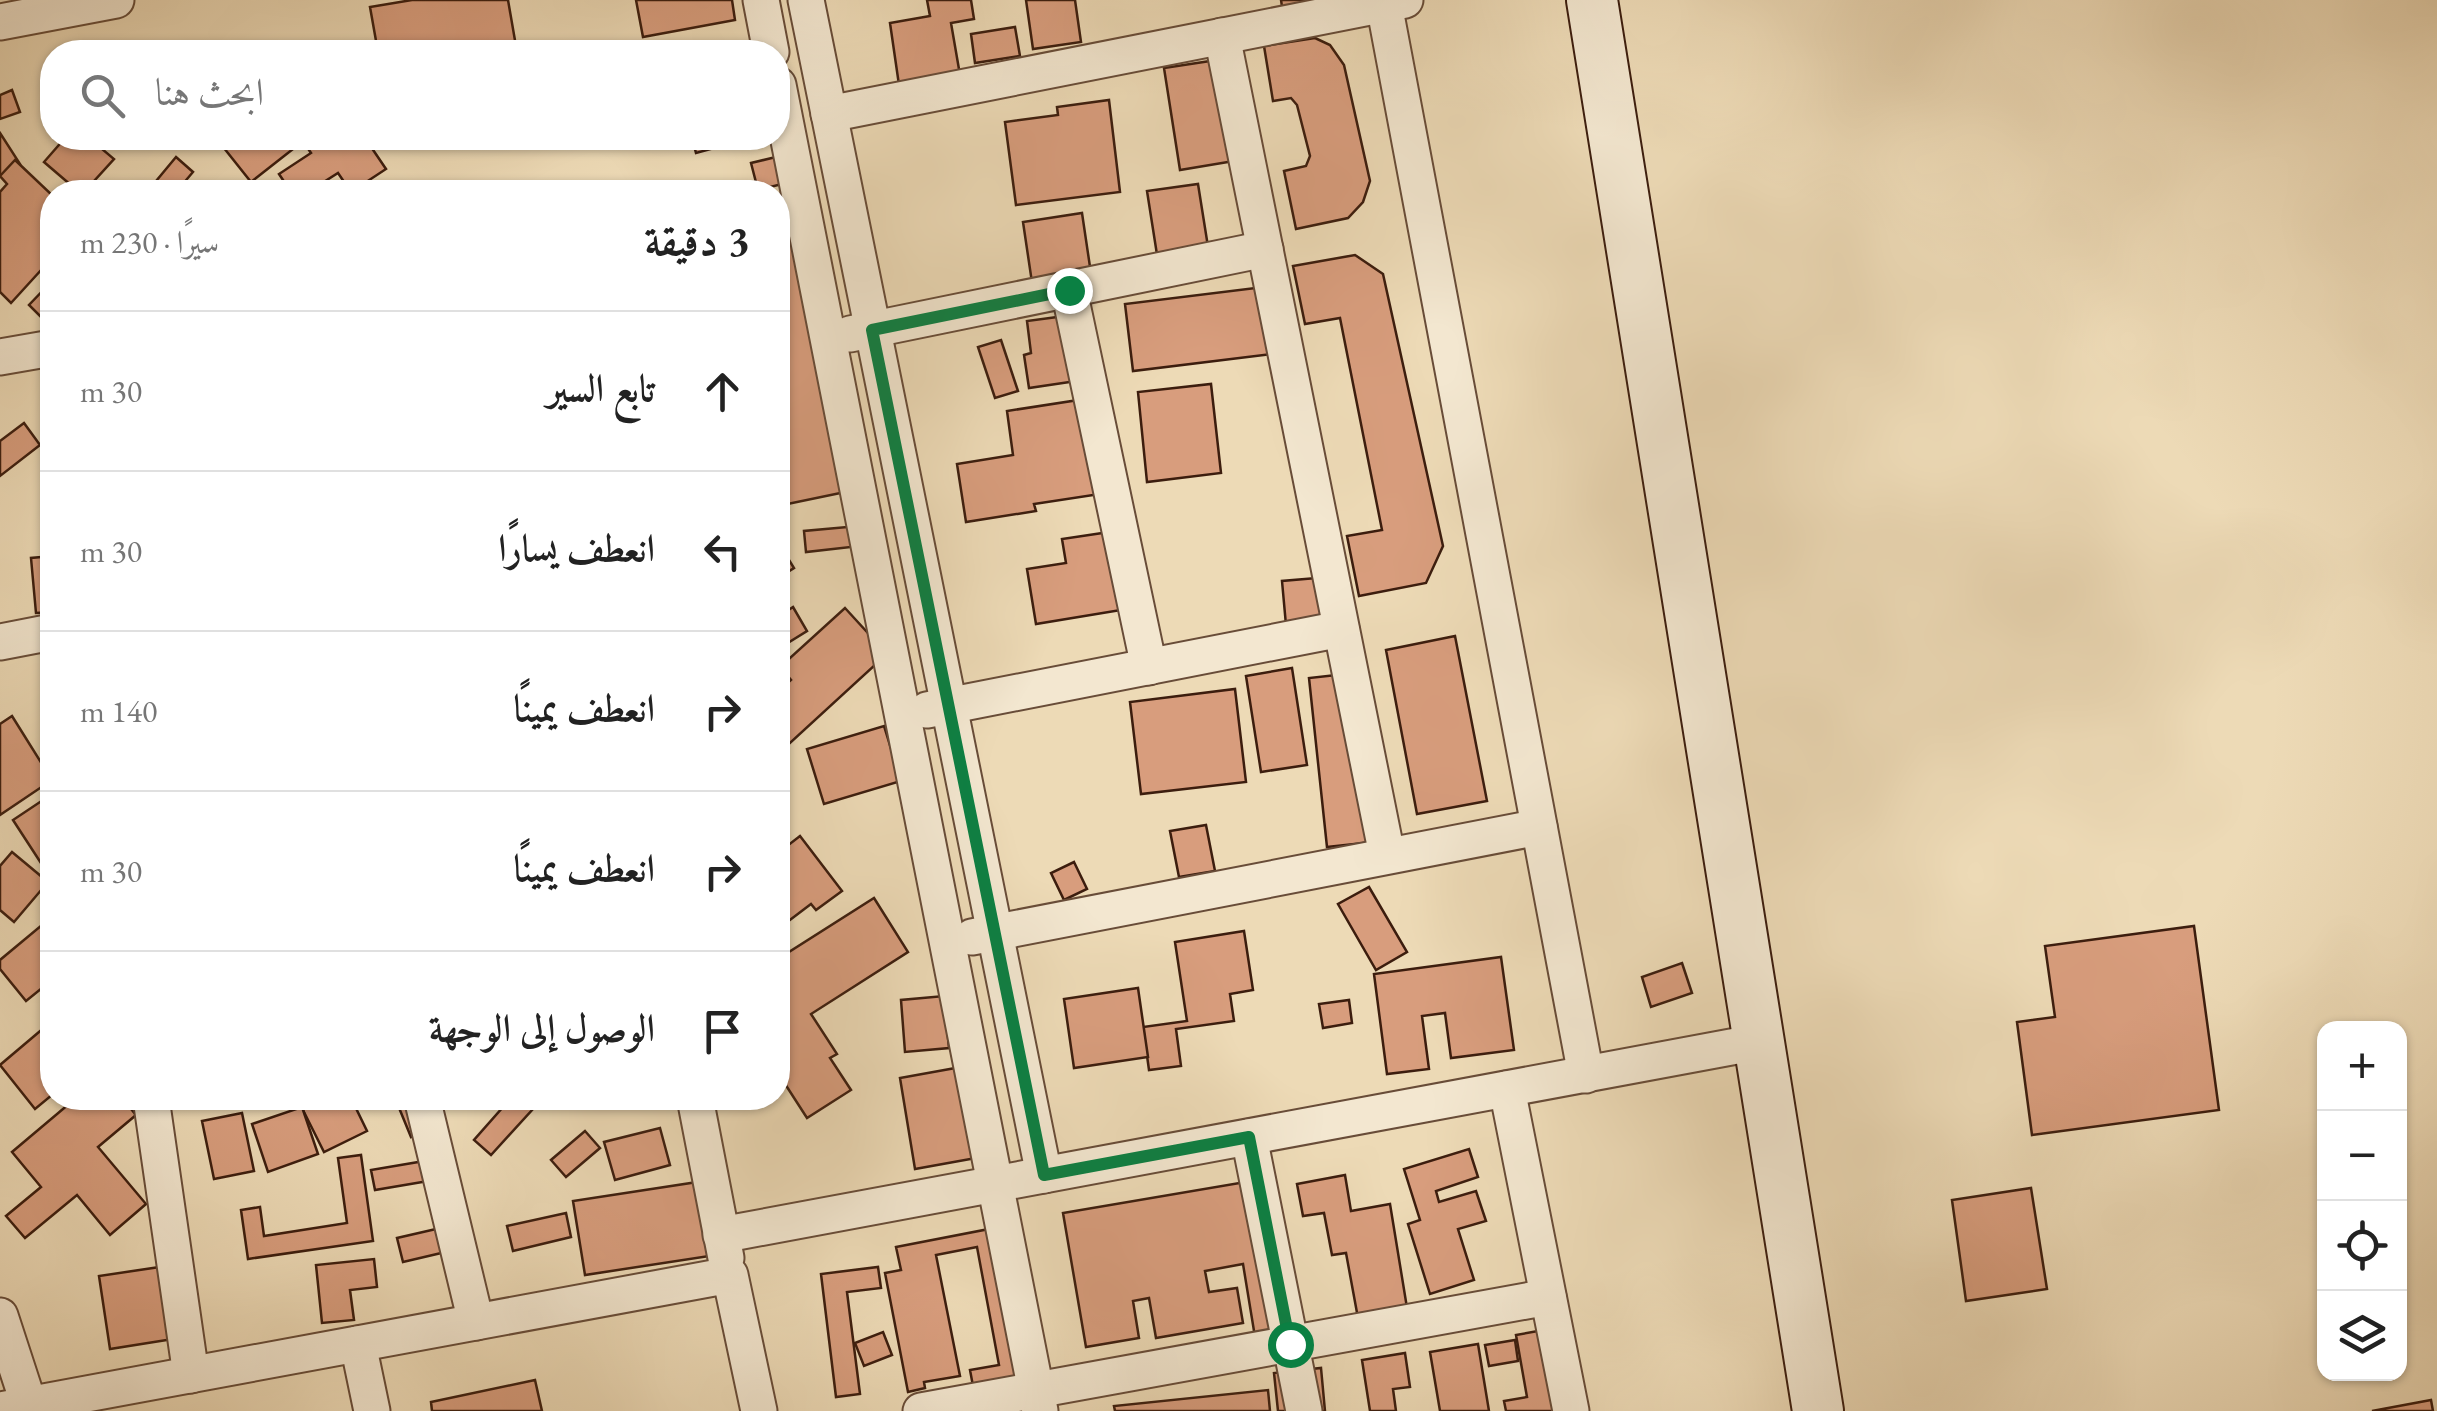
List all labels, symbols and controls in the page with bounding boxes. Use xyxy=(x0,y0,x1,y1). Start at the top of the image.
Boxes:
search box xyxy=(40,40,790,150)
text: ابحث هنا xyxy=(155,67,264,116)
icon: search xyxy=(75,68,130,123)
text: 3 دقيقة xyxy=(644,213,750,268)
text: سيرًا · 230 m xyxy=(80,221,219,263)
route end xyxy=(1047,268,1093,314)
text: تابع السير xyxy=(547,363,655,412)
icon: ahead xyxy=(695,364,750,419)
text: 30 m xyxy=(80,370,142,412)
text: انعطف يسارًا xyxy=(498,523,655,572)
icon: left xyxy=(695,524,750,579)
text: 30 m xyxy=(80,530,142,572)
text: انعطف يمينًا xyxy=(514,683,655,732)
icon: right xyxy=(695,684,750,739)
text: 140 m xyxy=(80,690,157,732)
text: انعطف يمينًا xyxy=(514,843,655,892)
icon: right xyxy=(695,844,750,899)
text: 30 m xyxy=(80,850,142,892)
text: الوصول إلى الوجهة xyxy=(429,1003,655,1052)
icon: arrive xyxy=(695,1004,750,1059)
map controls xyxy=(2317,1021,2407,1381)
button: + xyxy=(2317,1021,2407,1111)
button: − xyxy=(2317,1111,2407,1201)
button: locate xyxy=(2317,1201,2407,1291)
button: layers xyxy=(2317,1291,2407,1381)
route start xyxy=(1268,1322,1314,1368)

